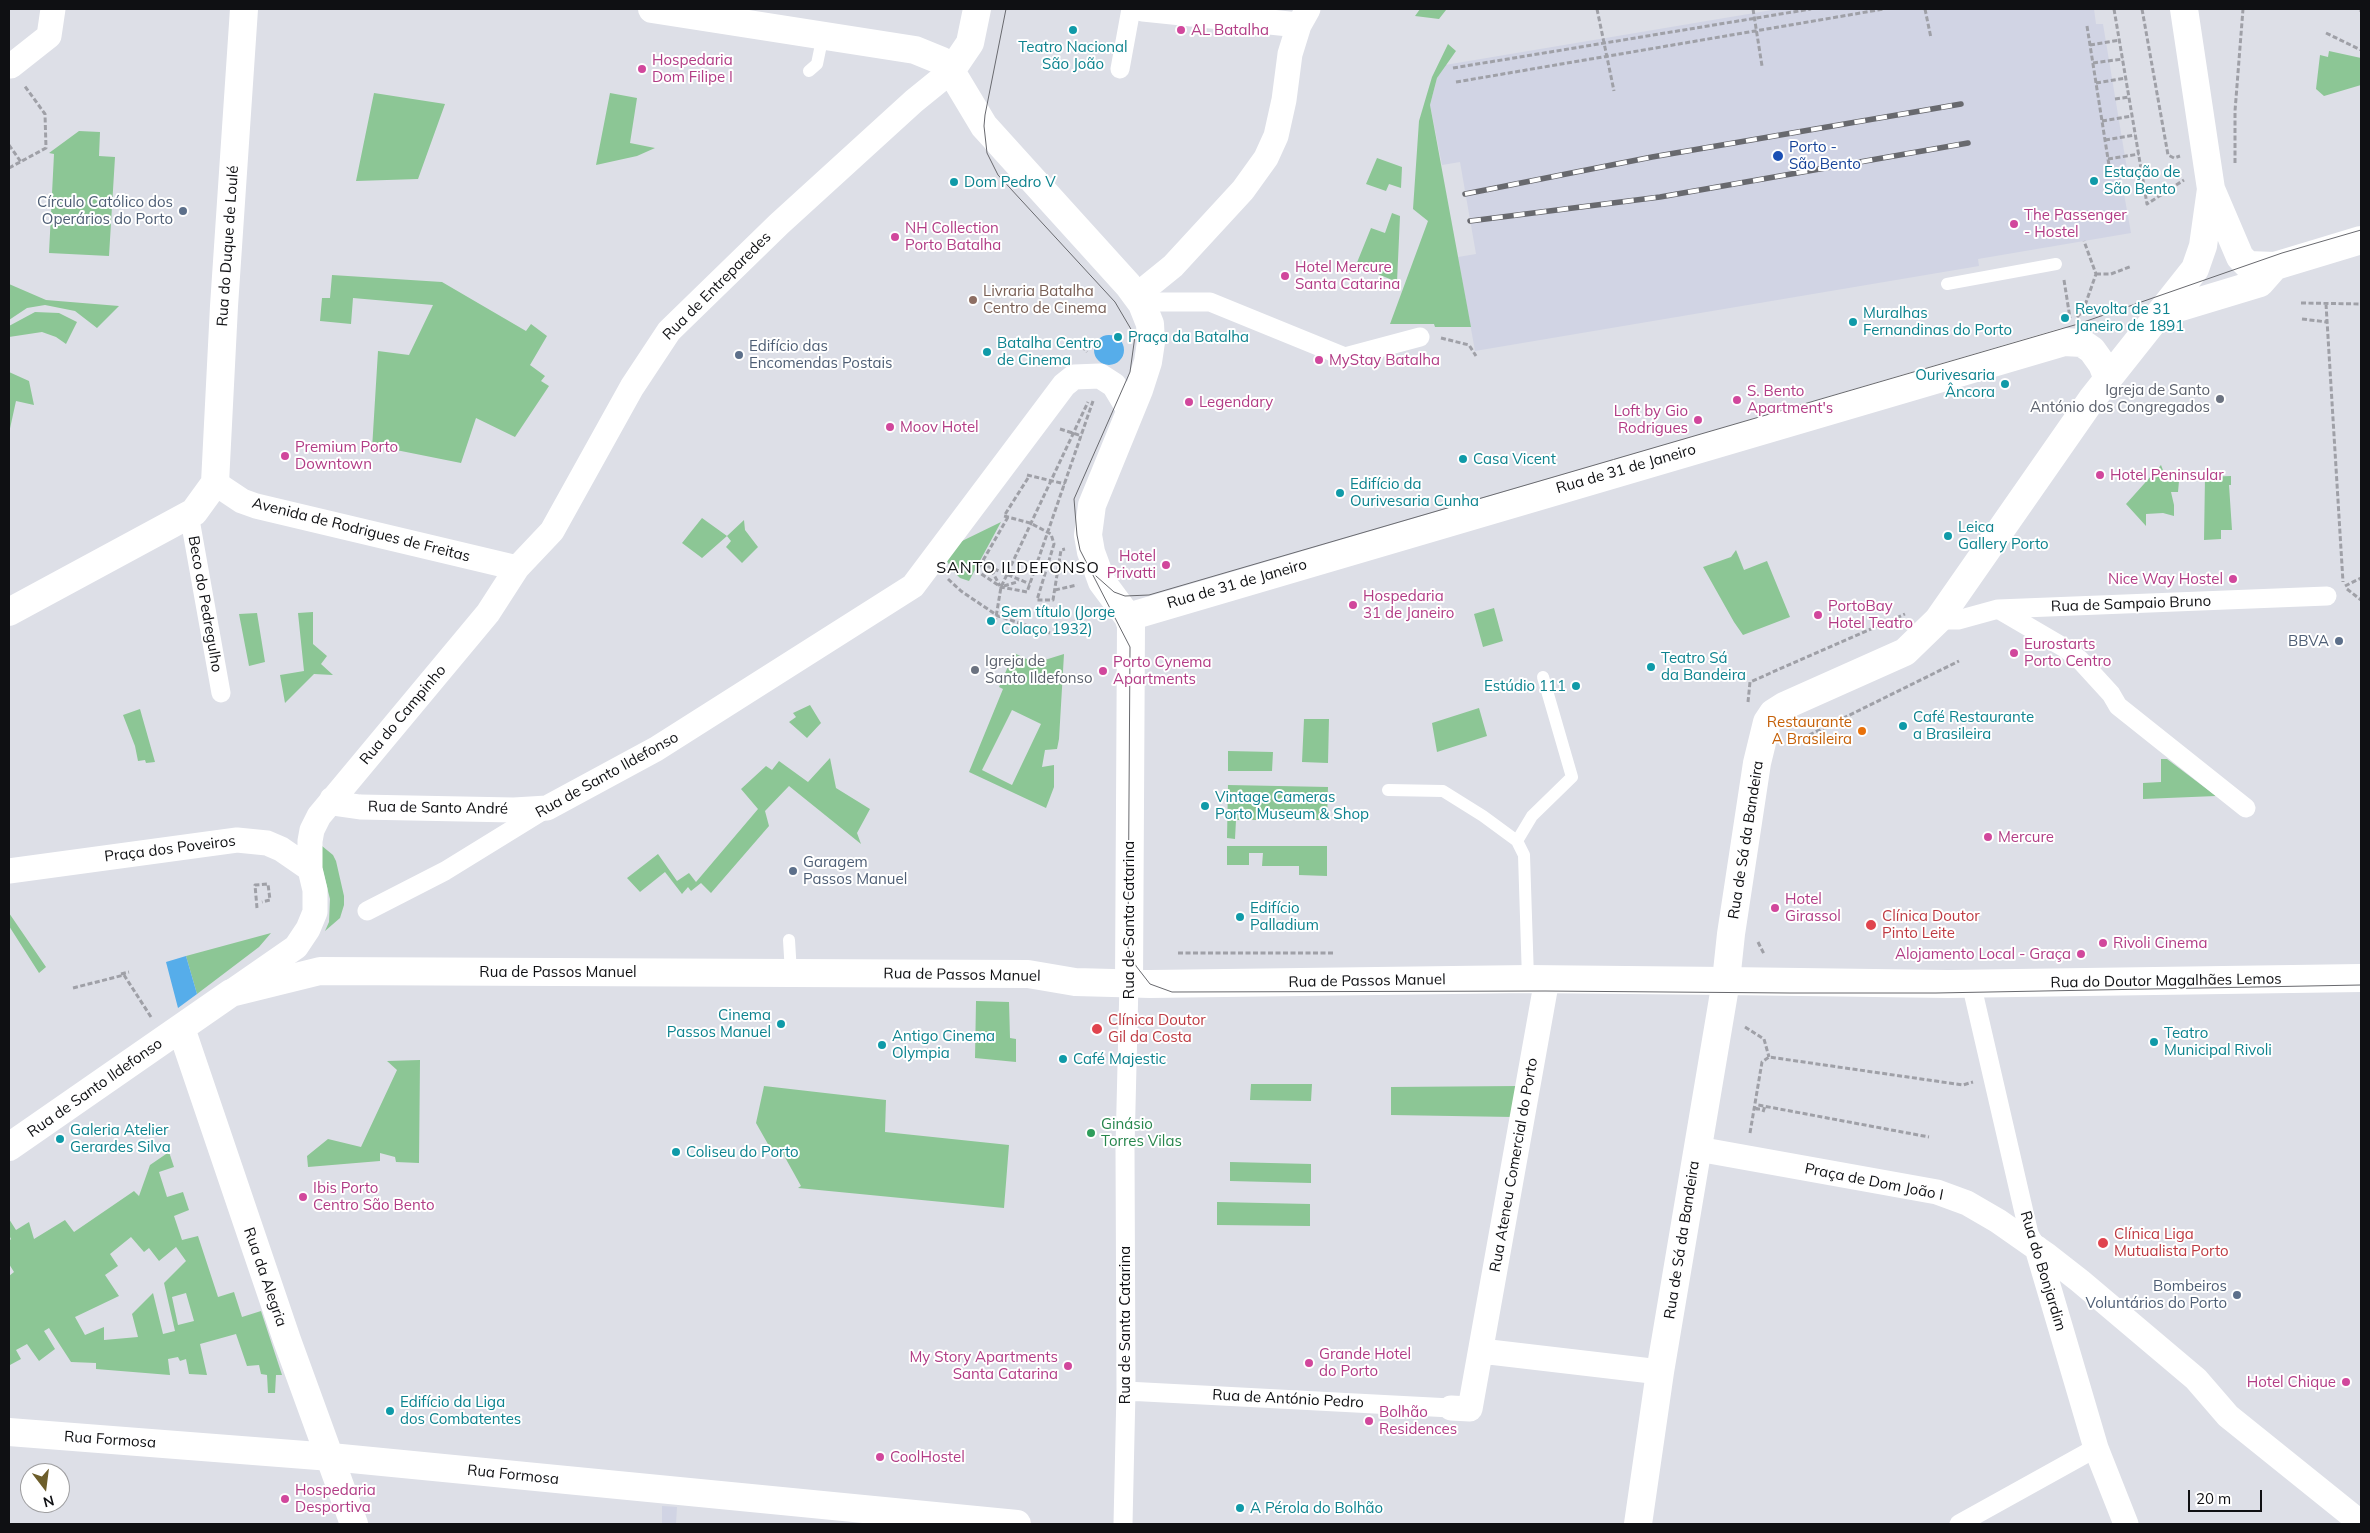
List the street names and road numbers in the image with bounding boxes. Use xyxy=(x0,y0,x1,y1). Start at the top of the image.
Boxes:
street label: Rua do Duque de Loulé xyxy=(213,165,243,327)
street label: Rua de Entreparedes xyxy=(659,228,775,344)
street label: Rua de 31 de Janeiro xyxy=(1554,440,1698,498)
street label: Avenida de Rodrigues de Freitas xyxy=(250,494,472,566)
street label: Beco do Pedregulho xyxy=(184,534,226,674)
street label: Rua de 31 de Janeiro xyxy=(1165,555,1309,613)
street label: Rua de Sampaio Bruno xyxy=(2051,592,2211,616)
street label: Rua do Campinho xyxy=(356,662,450,768)
street label: Rua de Santo Ildefonso xyxy=(532,728,682,822)
street label: Rua de Sá da Bandeira xyxy=(1725,759,1767,921)
street label: Rua de Santo André xyxy=(368,798,508,818)
street label: Praça dos Poveiros xyxy=(103,832,237,866)
street label: Rua de Santa Catarina xyxy=(1120,841,1138,999)
street label: Rua de Passos Manuel xyxy=(479,963,637,981)
street label: Rua de Passos Manuel xyxy=(883,965,1041,985)
street label: Rua do Doutor Magalhães Lemos xyxy=(2050,970,2282,992)
street label: Rua de Passos Manuel xyxy=(1288,971,1446,991)
street label: Rua de Santo Ildefonso xyxy=(24,1035,166,1141)
street label: Rua Ateneu Comercial do Porto xyxy=(1486,1057,1542,1273)
street label: Rua de Sá da Bandeira xyxy=(1661,1159,1703,1321)
street label: Praça de Dom João I xyxy=(1803,1160,1945,1204)
street label: Rua do Bonjardim xyxy=(2016,1209,2070,1333)
street label: Rua da Alegria xyxy=(240,1225,290,1329)
street label: Rua de Santa Catarina xyxy=(1116,1246,1134,1404)
street label: Rua de António Pedro xyxy=(1212,1386,1364,1412)
street label: Rua Formosa xyxy=(63,1428,157,1452)
street label: Rua Formosa xyxy=(466,1461,560,1489)

